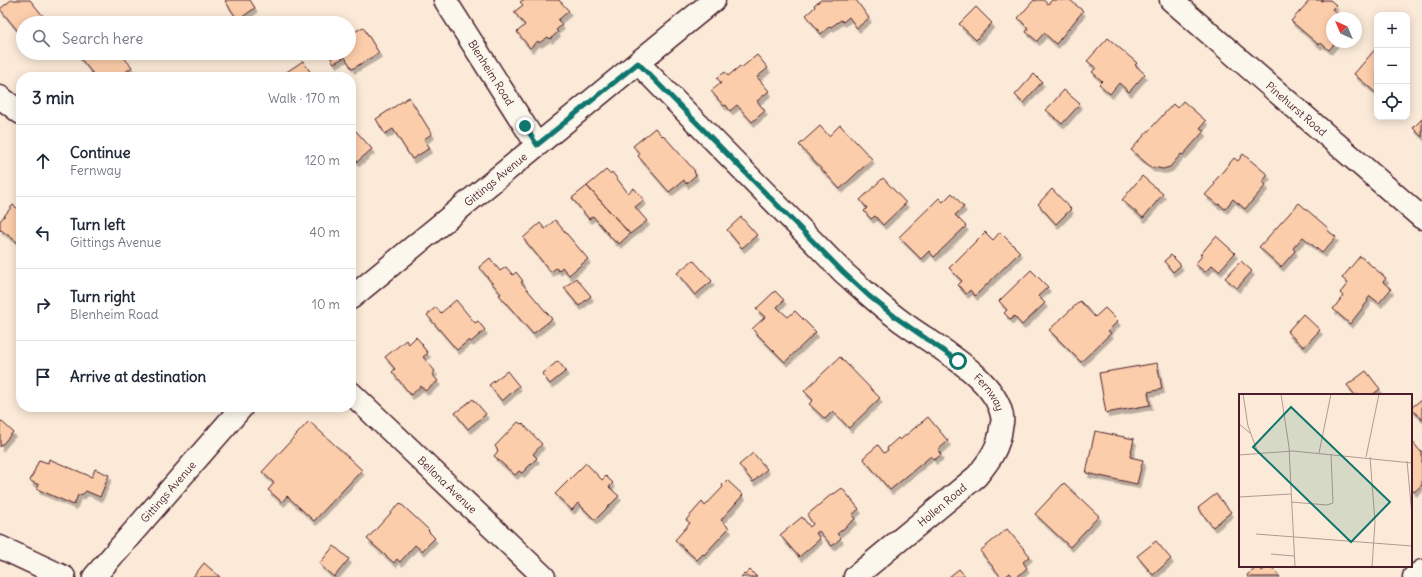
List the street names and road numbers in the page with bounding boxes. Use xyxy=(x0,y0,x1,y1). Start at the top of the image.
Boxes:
street label: Blenheim Road xyxy=(465,37,517,108)
street label: Pinehurst Road xyxy=(1263,79,1330,139)
street label: Gittings Avenue xyxy=(461,149,530,209)
street label: Fernway xyxy=(971,370,1007,413)
street label: Bellona Avenue xyxy=(415,453,480,516)
street label: Gittings Avenue xyxy=(138,458,199,526)
street label: Hollen Road xyxy=(915,480,970,530)

